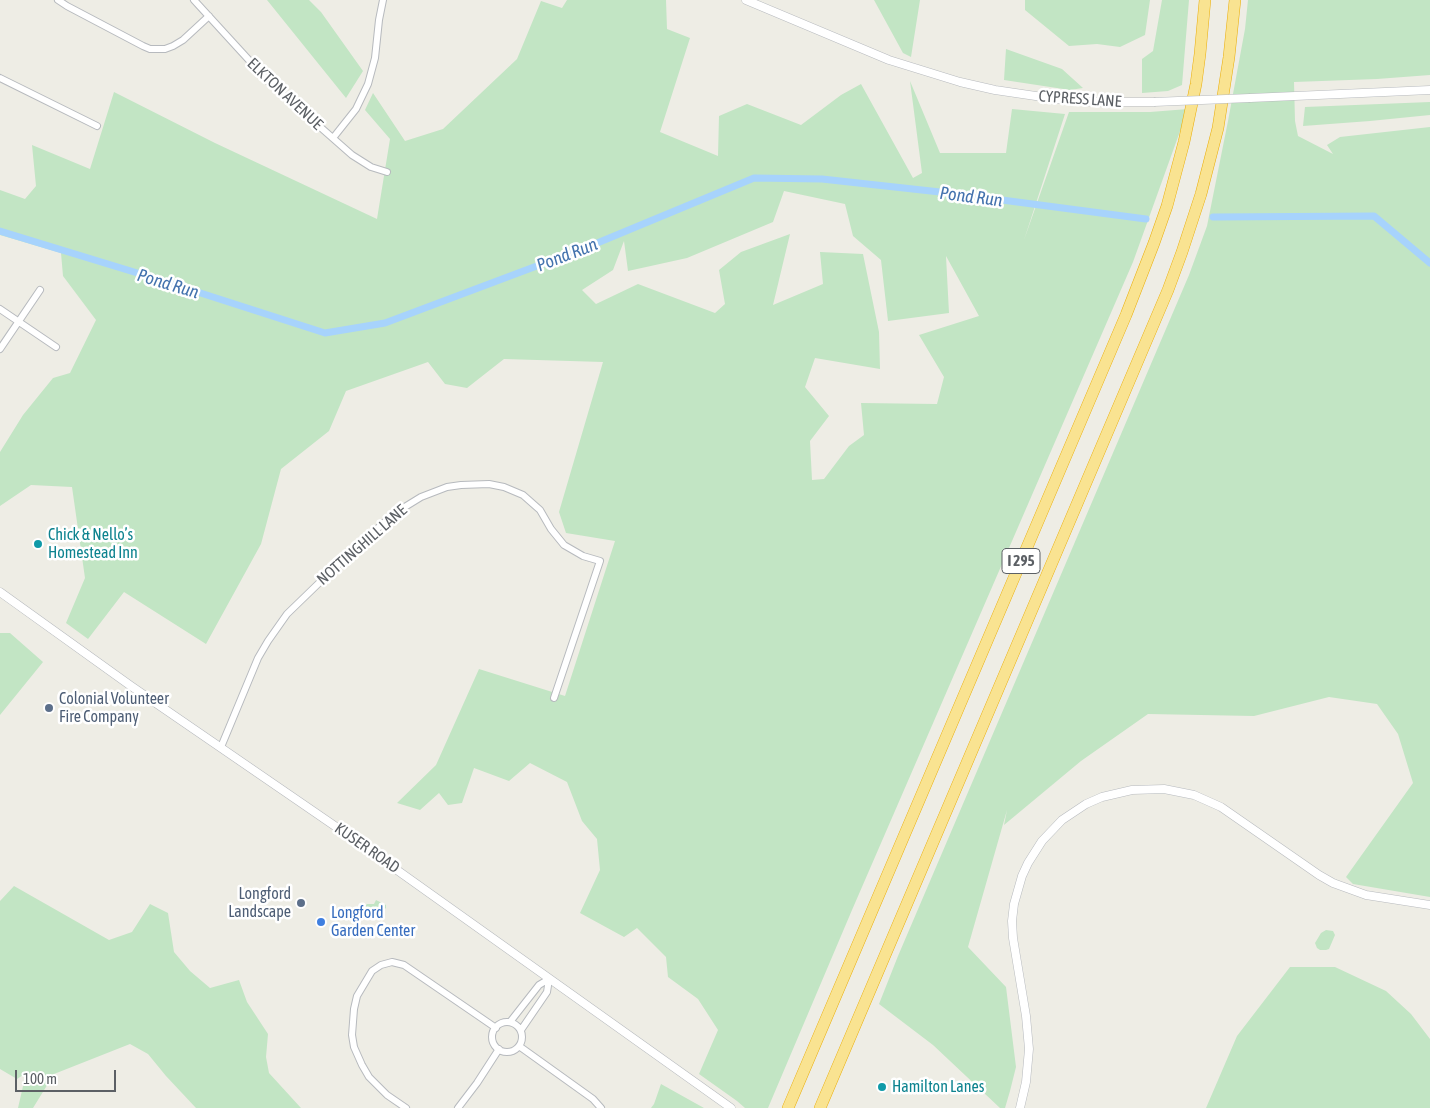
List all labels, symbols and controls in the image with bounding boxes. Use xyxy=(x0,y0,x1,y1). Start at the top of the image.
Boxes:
street label: ELKTON AVENUE xyxy=(243,54,327,134)
street label: CYPRESS LANE xyxy=(1038,87,1122,111)
water label: Pond Run xyxy=(938,182,1004,212)
water label: Pond Run xyxy=(534,234,600,276)
water label: Pond Run xyxy=(135,264,201,304)
street label: NOTTINGHILL LANE xyxy=(313,501,411,589)
place label: Chick & Nello’s Homestead Inn xyxy=(48,525,138,563)
marker: Chick & Nello’s Homestead Inn xyxy=(32,538,44,550)
road number: I 295 xyxy=(1002,548,1040,574)
place label: Colonial Volunteer Fire Company xyxy=(59,689,169,727)
marker: Colonial Volunteer Fire Company xyxy=(43,702,55,714)
street label: KUSER ROAD xyxy=(331,819,403,877)
place label: Longford Landscape xyxy=(228,884,291,922)
marker: Longford Landscape xyxy=(295,897,307,909)
place label: Longford Garden Center xyxy=(331,903,415,941)
marker: Longford Garden Center xyxy=(315,916,327,928)
scale bar xyxy=(18,1060,119,1092)
text: 100 m xyxy=(23,1070,57,1087)
place label: Hamilton Lanes xyxy=(892,1077,984,1097)
marker: Hamilton Lanes xyxy=(876,1081,888,1093)

